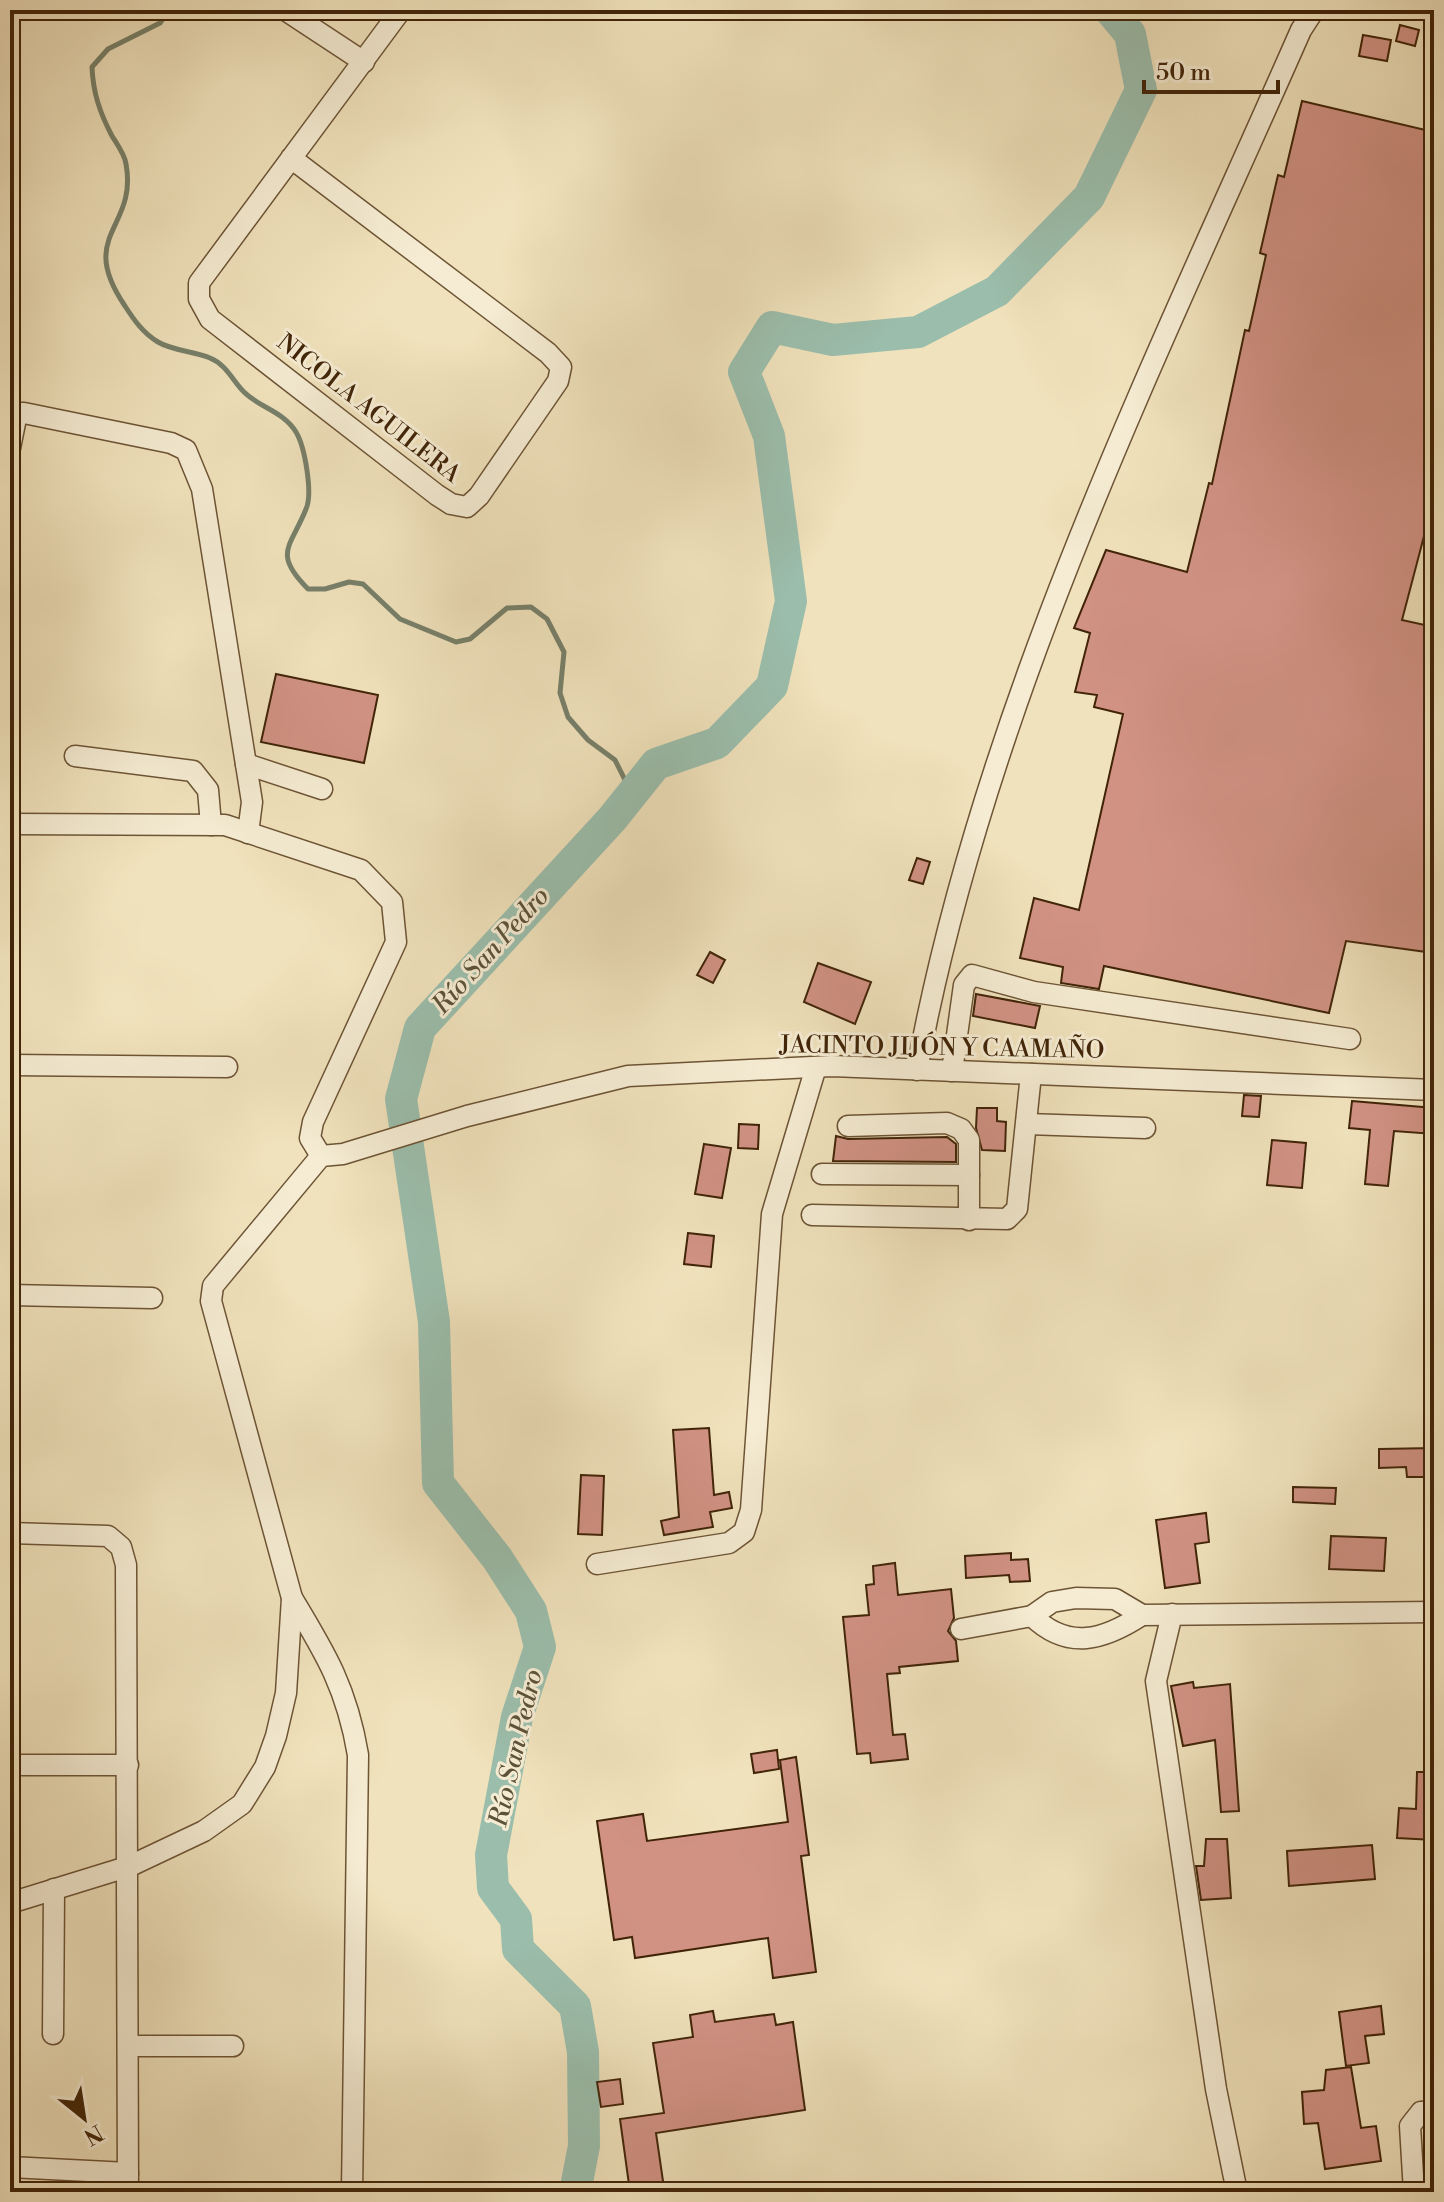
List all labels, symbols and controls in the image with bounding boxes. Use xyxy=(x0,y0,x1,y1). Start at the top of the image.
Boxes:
scale bar xyxy=(1144,44,1278,94)
text: 50 m xyxy=(1156,58,1211,88)
street label: NICOLA AGUILERA xyxy=(270,328,467,490)
water label: Río San Pedro xyxy=(425,880,556,1022)
street label: JACINTO JIJÓN Y CAAMAÑO xyxy=(778,1028,1105,1066)
water label: Río San Pedro xyxy=(482,1667,550,1831)
north arrow xyxy=(44,2078,124,2158)
text: N xyxy=(78,2118,108,2150)

